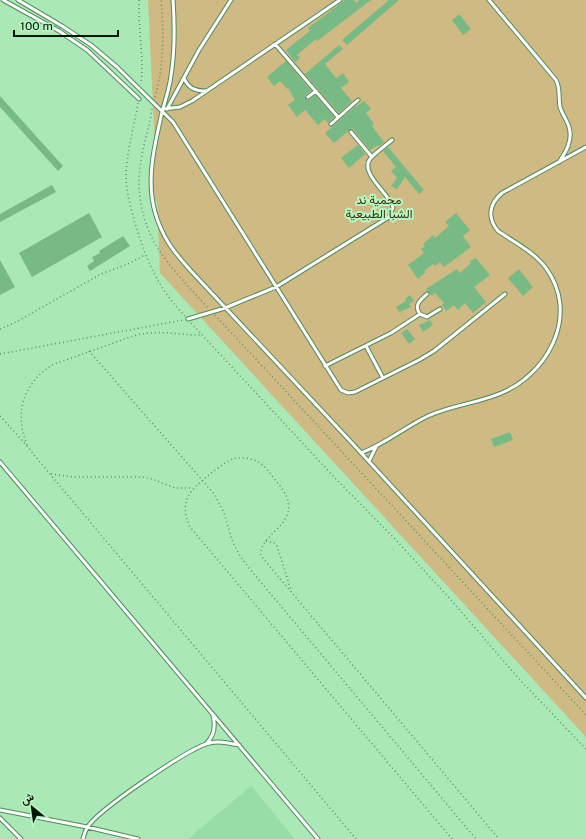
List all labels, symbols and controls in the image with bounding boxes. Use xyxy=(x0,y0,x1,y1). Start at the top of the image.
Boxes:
scale bar xyxy=(14,12,118,38)
text: 100 m xyxy=(20,19,53,33)
park label: محمية ند الشبا الطبيعية xyxy=(346,193,412,221)
north arrow xyxy=(12,787,52,827)
text: ش xyxy=(18,790,36,808)

